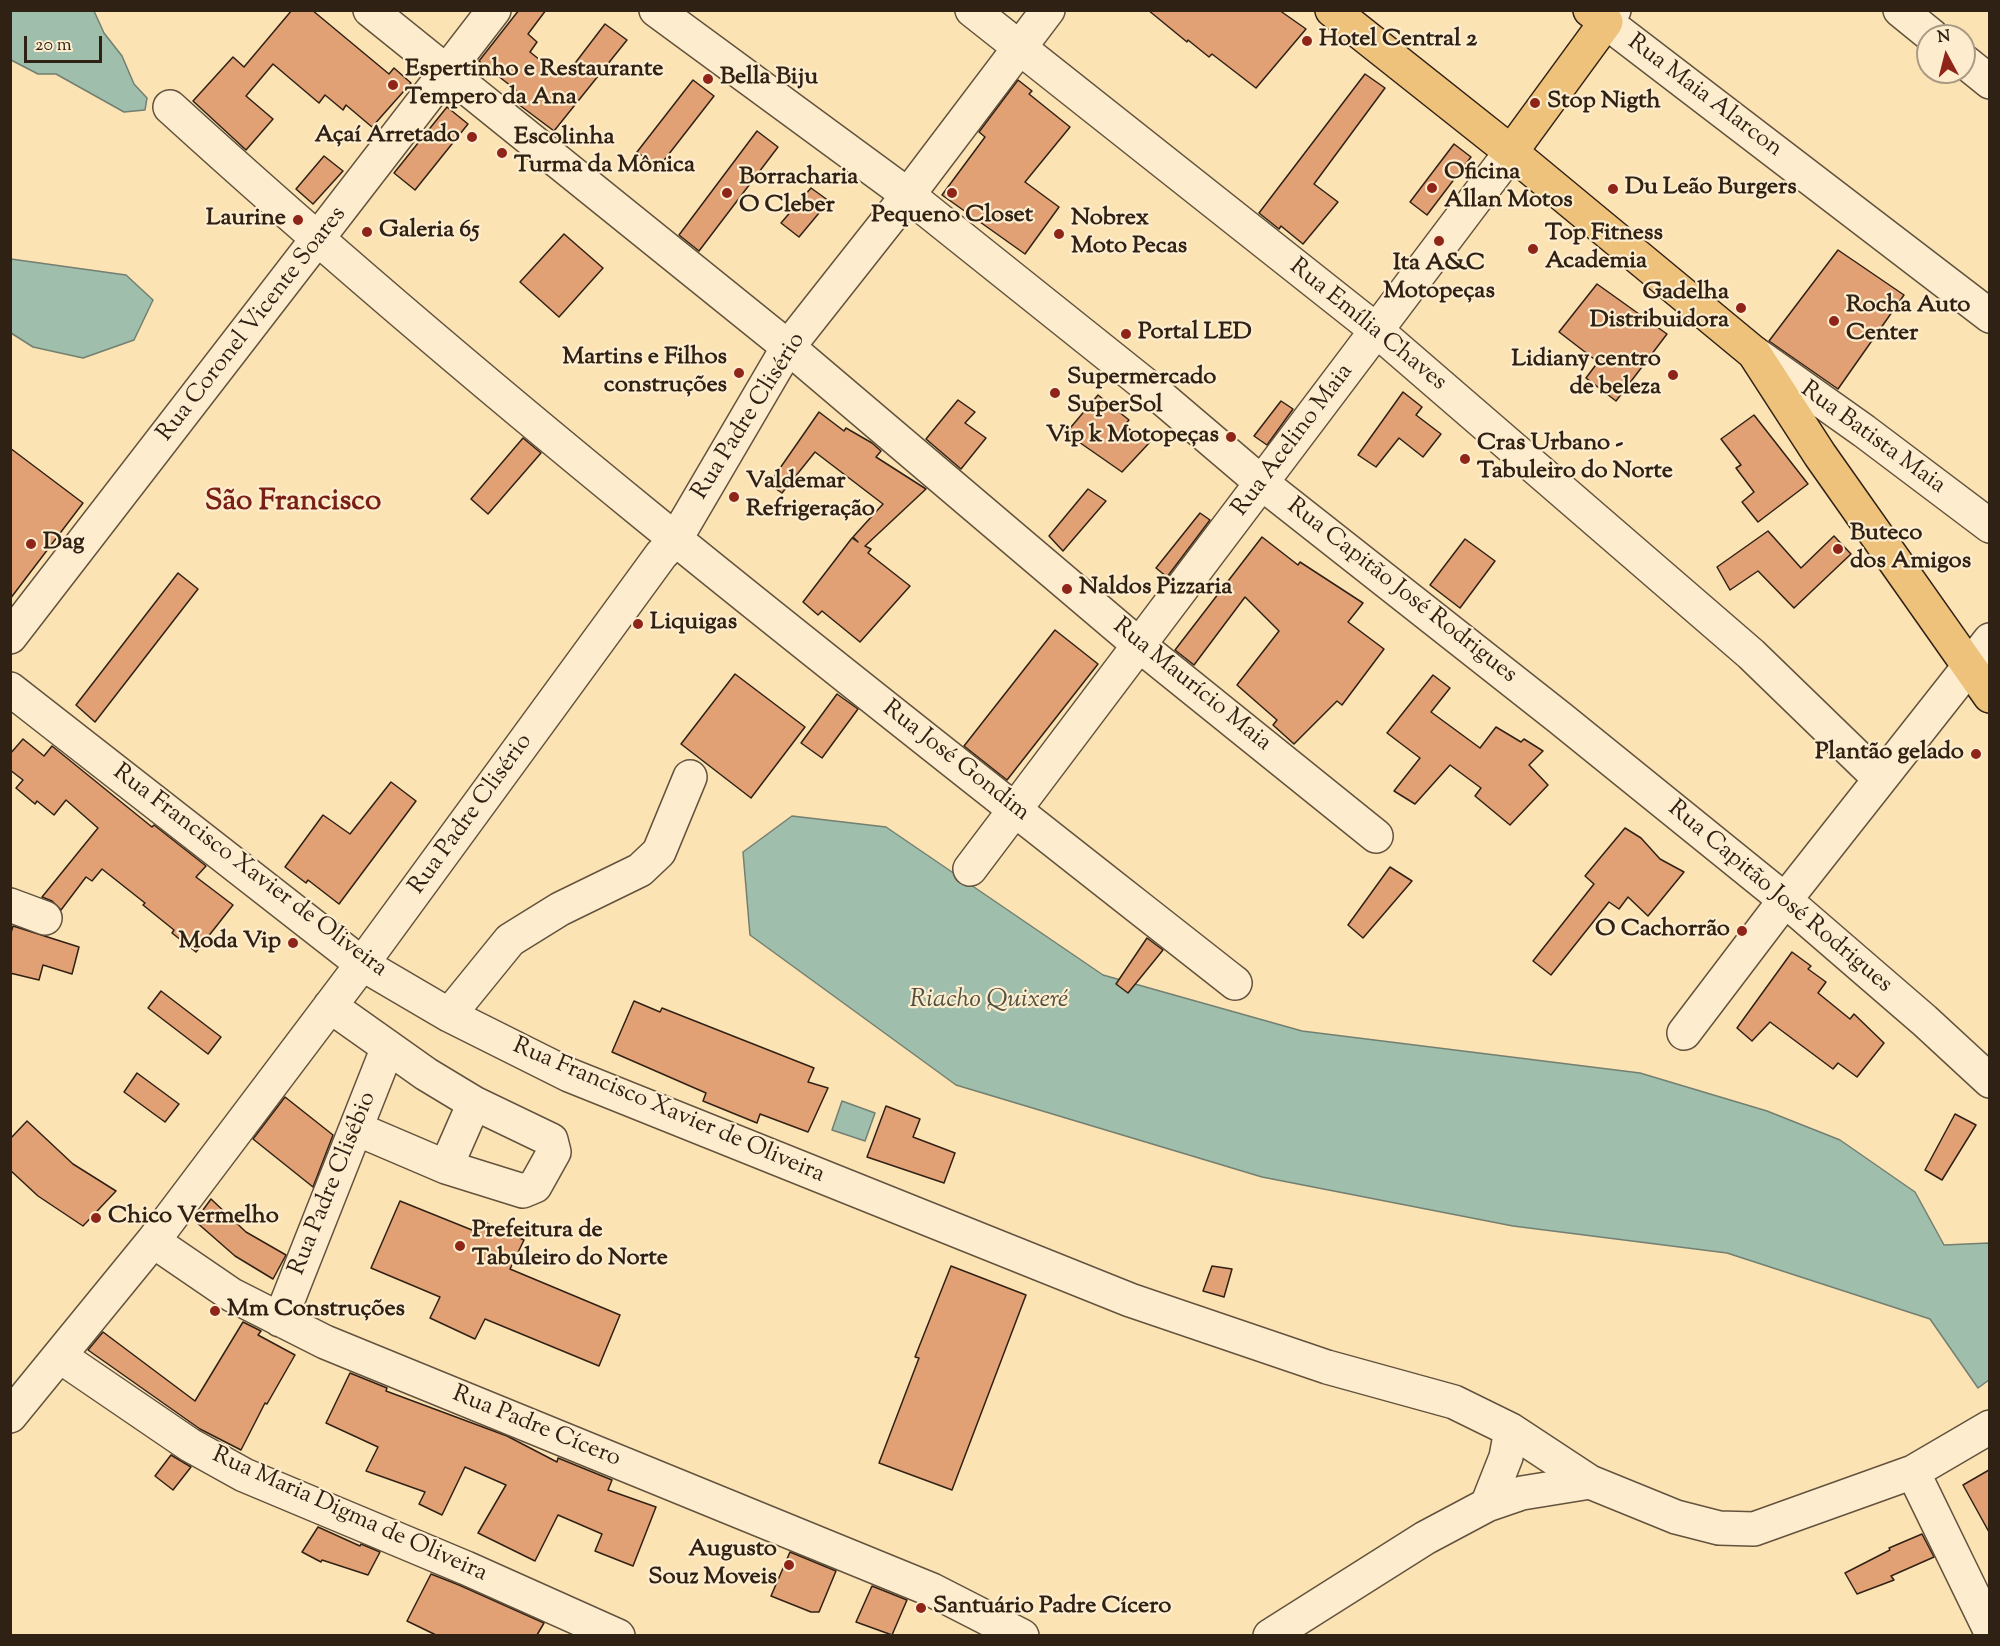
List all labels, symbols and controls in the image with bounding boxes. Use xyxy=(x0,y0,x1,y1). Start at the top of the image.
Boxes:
scale bar xyxy=(27,24,105,62)
north arrow xyxy=(1916,24,1976,84)
text: N xyxy=(1936,25,1952,50)
place label: Hotel Central 2 xyxy=(1319,27,1477,55)
street label: Rua Maia Alarcon xyxy=(1621,29,1787,165)
text: 20 m xyxy=(35,33,72,59)
marker: Hotel Central 2 xyxy=(1300,34,1314,48)
place label: Espertinho e Restaurante Tempero da Ana xyxy=(405,57,663,113)
place label: Bella Biju xyxy=(720,65,818,93)
marker: Bella Biju xyxy=(701,72,715,86)
marker: Espertinho e Restaurante Tempero da Ana xyxy=(386,78,400,92)
place label: Stop Nigth xyxy=(1547,89,1661,117)
marker: Stop Nigth xyxy=(1528,96,1542,110)
place label: Açaí Arretado xyxy=(314,123,460,151)
place label: Escolinha Turma da Mônica xyxy=(514,125,695,181)
marker: Açaí Arretado xyxy=(465,130,479,144)
marker: Escolinha Turma da Mônica xyxy=(495,146,509,160)
place label: Oficina Allan Motos xyxy=(1444,160,1573,216)
place label: Borracharia O Cleber xyxy=(739,165,858,221)
place label: Du Leão Burgers xyxy=(1625,175,1797,203)
marker: Oficina Allan Motos xyxy=(1425,181,1439,195)
marker: Du Leão Burgers xyxy=(1606,182,1620,196)
marker: Borracharia O Cleber xyxy=(720,186,734,200)
marker: Pequeno Closet xyxy=(945,186,959,200)
street label: Rua Coronel Vicente Soares xyxy=(152,202,354,448)
place label: Pequeno Closet xyxy=(871,203,1033,231)
place label: Laurine xyxy=(206,206,286,234)
place label: Nobrex Moto Pecas xyxy=(1071,206,1187,262)
marker: Laurine xyxy=(291,213,305,227)
place label: Galeria 65 xyxy=(379,218,479,246)
place label: Top Fitness Academia xyxy=(1545,221,1663,277)
marker: Galeria 65 xyxy=(360,225,374,239)
marker: Nobrex Moto Pecas xyxy=(1052,227,1066,241)
marker: Ita A&C Motopeças xyxy=(1432,234,1446,248)
marker: Top Fitness Academia xyxy=(1526,242,1540,256)
place label: Ita A&C Motopeças xyxy=(1383,251,1495,307)
street label: Rua Emília Chaves xyxy=(1283,254,1451,398)
place label: Gadelha Distribuidora xyxy=(1590,280,1729,336)
place label: Rocha Auto Center xyxy=(1846,293,1970,349)
marker: Gadelha Distribuidora xyxy=(1734,301,1748,315)
marker: Rocha Auto Center xyxy=(1827,314,1841,328)
place label: Portal LED xyxy=(1138,320,1252,348)
marker: Portal LED xyxy=(1119,327,1133,341)
street label: Rua Padre Clisério xyxy=(687,328,813,506)
place label: Martins e Filhos construções xyxy=(562,345,727,401)
place label: Lidiany centro de beleza xyxy=(1512,347,1661,403)
street label: Rua Acelino Maia xyxy=(1227,359,1361,523)
place label: Supermercado SuperSol xyxy=(1067,365,1216,421)
marker: Martins e Filhos construções xyxy=(732,366,746,380)
marker: Lidiany centro de beleza xyxy=(1666,368,1680,382)
street label: Rua Batista Maia xyxy=(1794,377,1950,501)
marker: Supermercado SuperSol xyxy=(1048,386,1062,400)
place label: Vip k Motopeças xyxy=(1046,423,1219,451)
marker: Vip k Motopeças xyxy=(1224,430,1238,444)
place label: Cras Urbano - Tabuleiro do Norte xyxy=(1477,431,1673,487)
marker: Cras Urbano - Tabuleiro do Norte xyxy=(1458,452,1472,466)
place label: Valdemar Refrigeração xyxy=(746,469,875,525)
district label: São Francisco xyxy=(205,486,381,522)
marker: Valdemar Refrigeração xyxy=(727,490,741,504)
street label: Rua Capitão José Rodrigues xyxy=(1280,493,1522,691)
place label: Buteco dos Amigos xyxy=(1850,521,1971,577)
place label: Dag xyxy=(43,530,84,558)
marker: Dag xyxy=(24,537,38,551)
marker: Buteco dos Amigos xyxy=(1831,542,1845,556)
place label: Naldos Pizzaria xyxy=(1079,575,1232,603)
marker: Naldos Pizzaria xyxy=(1060,582,1074,596)
place label: Liquigas xyxy=(650,610,737,638)
street label: Rua Maurício Maia xyxy=(1106,613,1276,759)
marker: Liquigas xyxy=(631,617,645,631)
street label: Rua José Gondim xyxy=(875,695,1035,829)
street label: Rua Padre Clisério xyxy=(404,729,540,901)
place label: Plantão gelado xyxy=(1815,740,1964,768)
marker: Plantão gelado xyxy=(1969,747,1983,761)
street label: Rua Francisco Xavier de Oliveira xyxy=(106,759,392,985)
street label: Rua Capitão José Rodrigues xyxy=(1661,796,1897,1000)
place label: O Cachorrão xyxy=(1595,917,1730,945)
marker: O Cachorrão xyxy=(1735,924,1749,938)
place label: Moda Vip xyxy=(178,929,281,957)
marker: Moda Vip xyxy=(286,936,300,950)
water label: Riacho Quixeré xyxy=(910,986,1068,1018)
street label: Rua Francisco Xavier de Oliveira xyxy=(508,1033,828,1191)
street label: Rua Padre Clisébio xyxy=(284,1088,384,1280)
place label: Chico Vermelho xyxy=(108,1204,279,1232)
marker: Chico Vermelho xyxy=(89,1211,103,1225)
place label: Prefeitura de Tabuleiro do Norte xyxy=(472,1218,668,1274)
marker: Prefeitura de Tabuleiro do Norte xyxy=(453,1239,467,1253)
place label: Mm Construções xyxy=(227,1297,405,1325)
marker: Mm Construções xyxy=(208,1304,222,1318)
street label: Rua Padre Cícero xyxy=(448,1381,624,1475)
street label: Rua Maria Digma de Oliveira xyxy=(207,1442,491,1590)
place label: Augusto Souz Moveis xyxy=(648,1537,777,1593)
marker: Augusto Souz Moveis xyxy=(782,1558,796,1572)
place label: Santuário Padre Cícero xyxy=(933,1594,1171,1622)
marker: Santuário Padre Cícero xyxy=(914,1601,928,1615)

